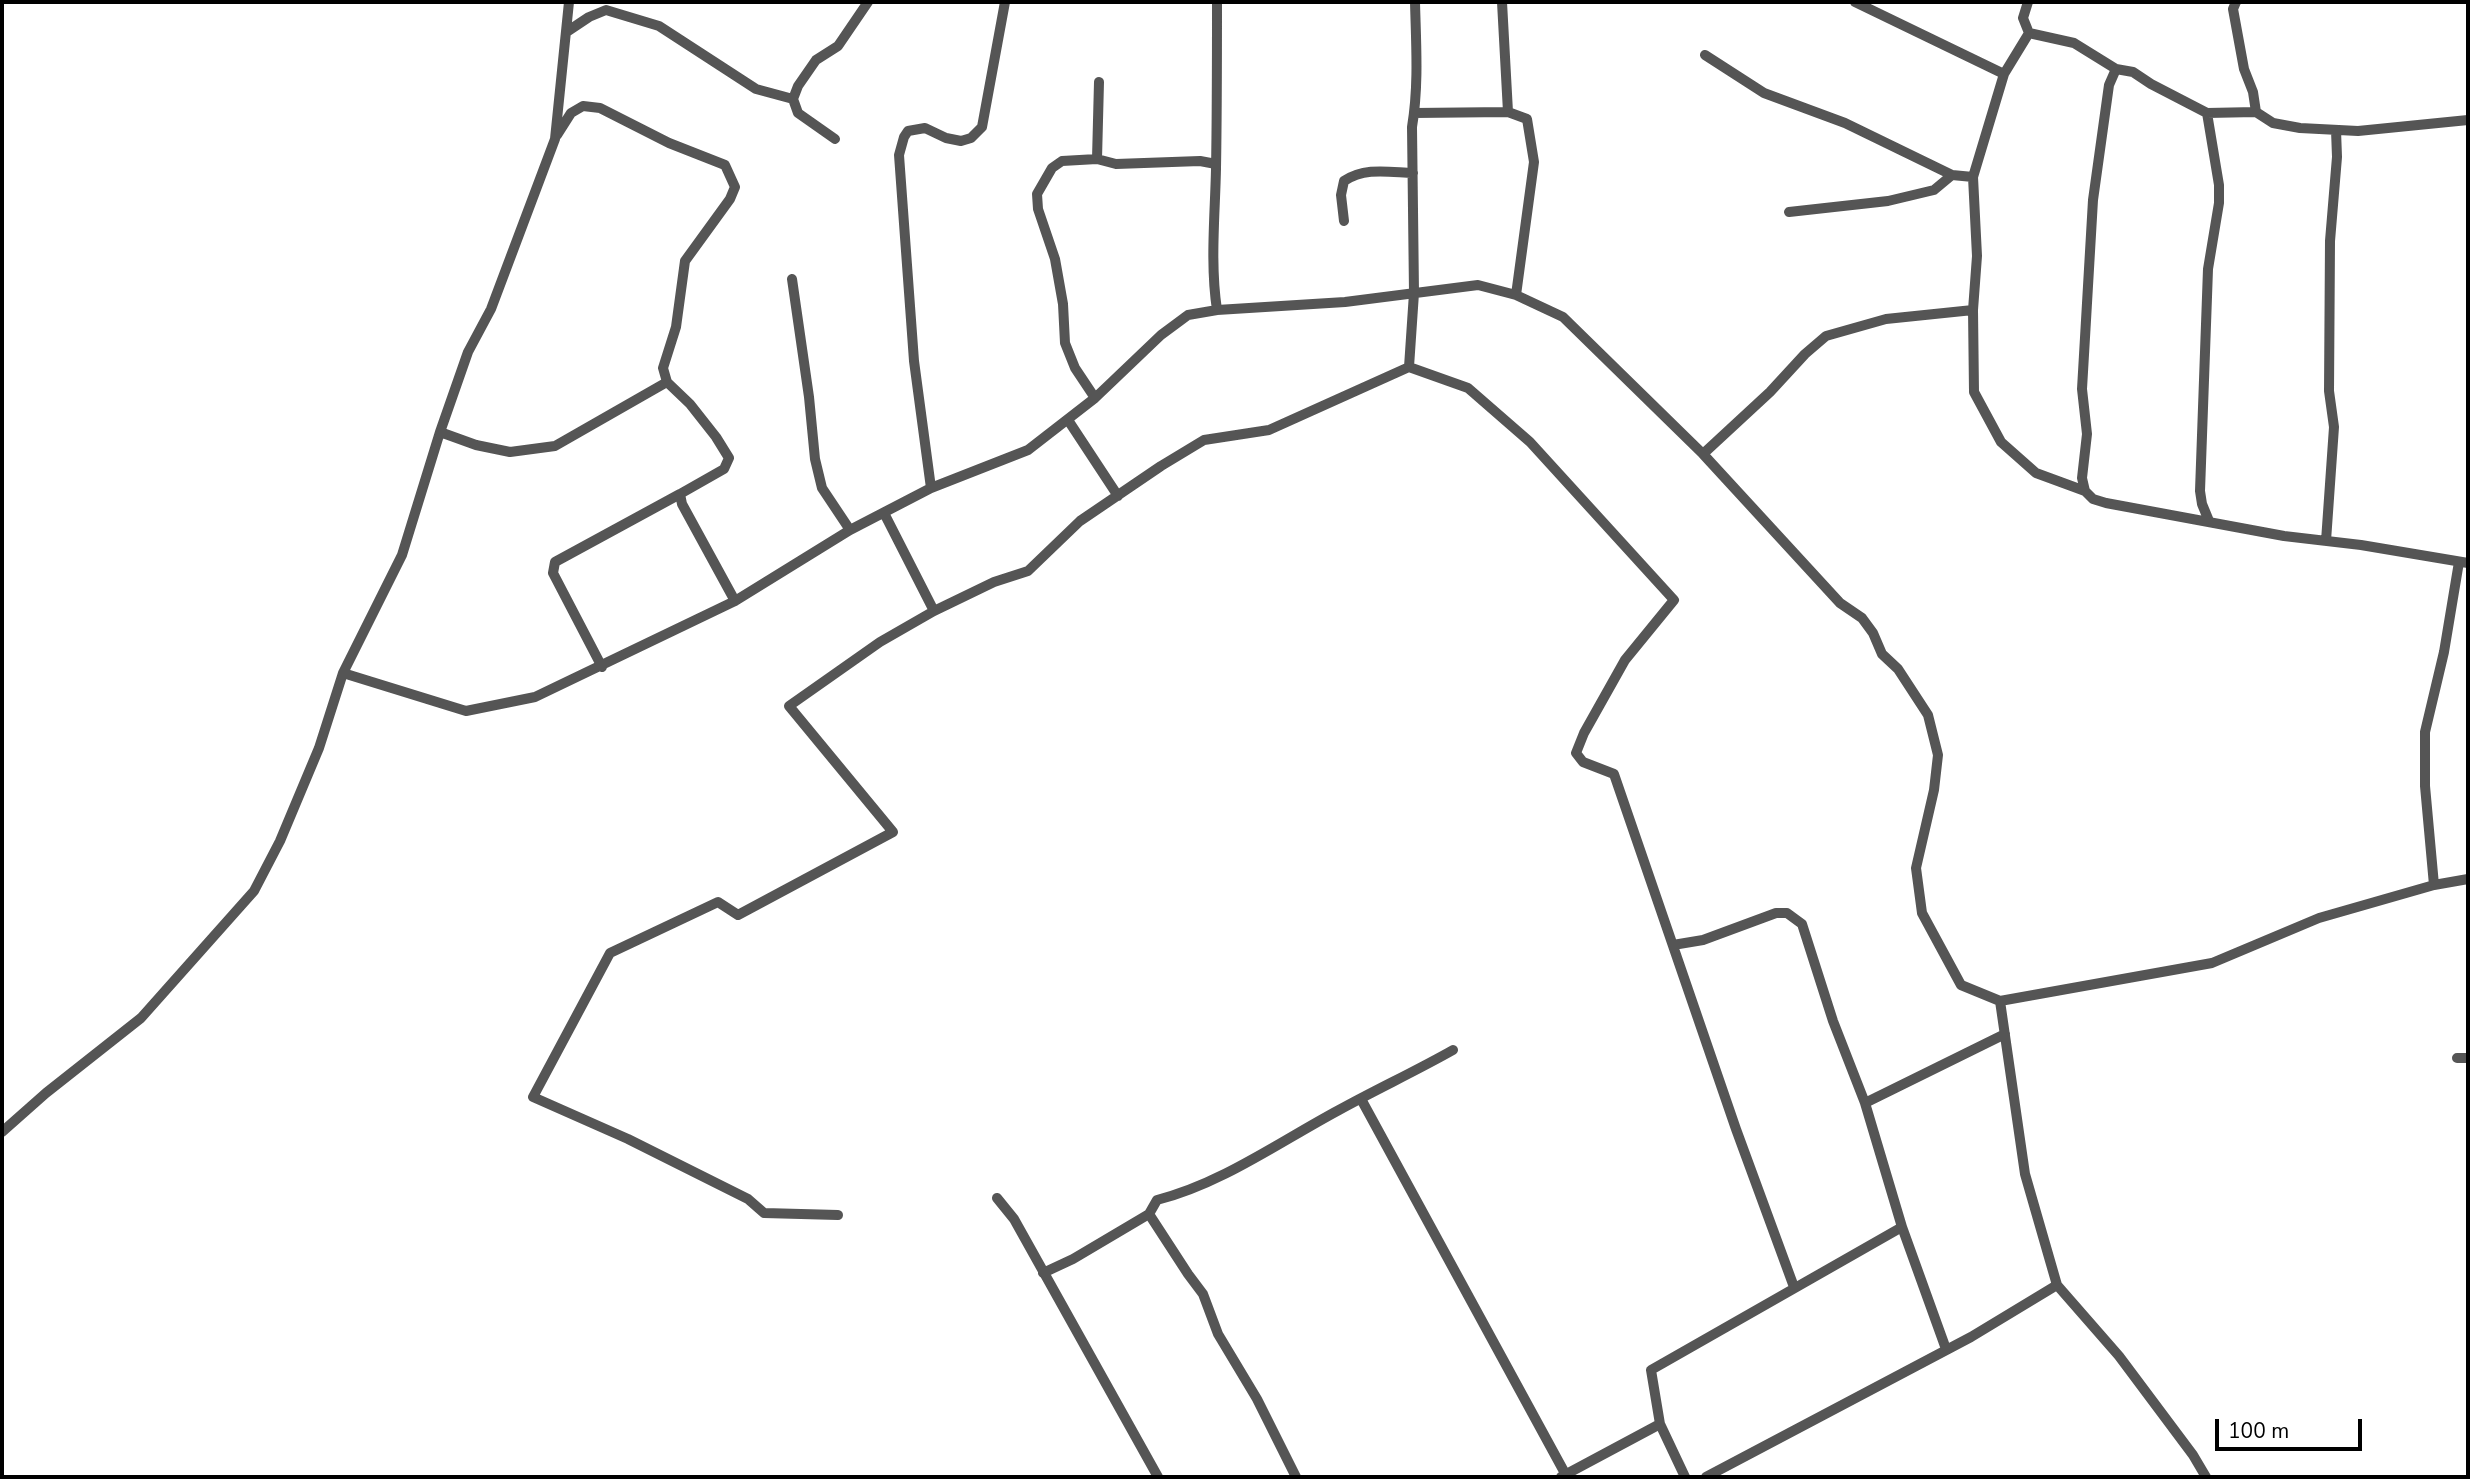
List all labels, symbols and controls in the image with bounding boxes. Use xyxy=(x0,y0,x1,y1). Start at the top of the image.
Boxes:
scale bar xyxy=(2218,1406,2365,1450)
text: 100 m xyxy=(2228,1417,2289,1445)

